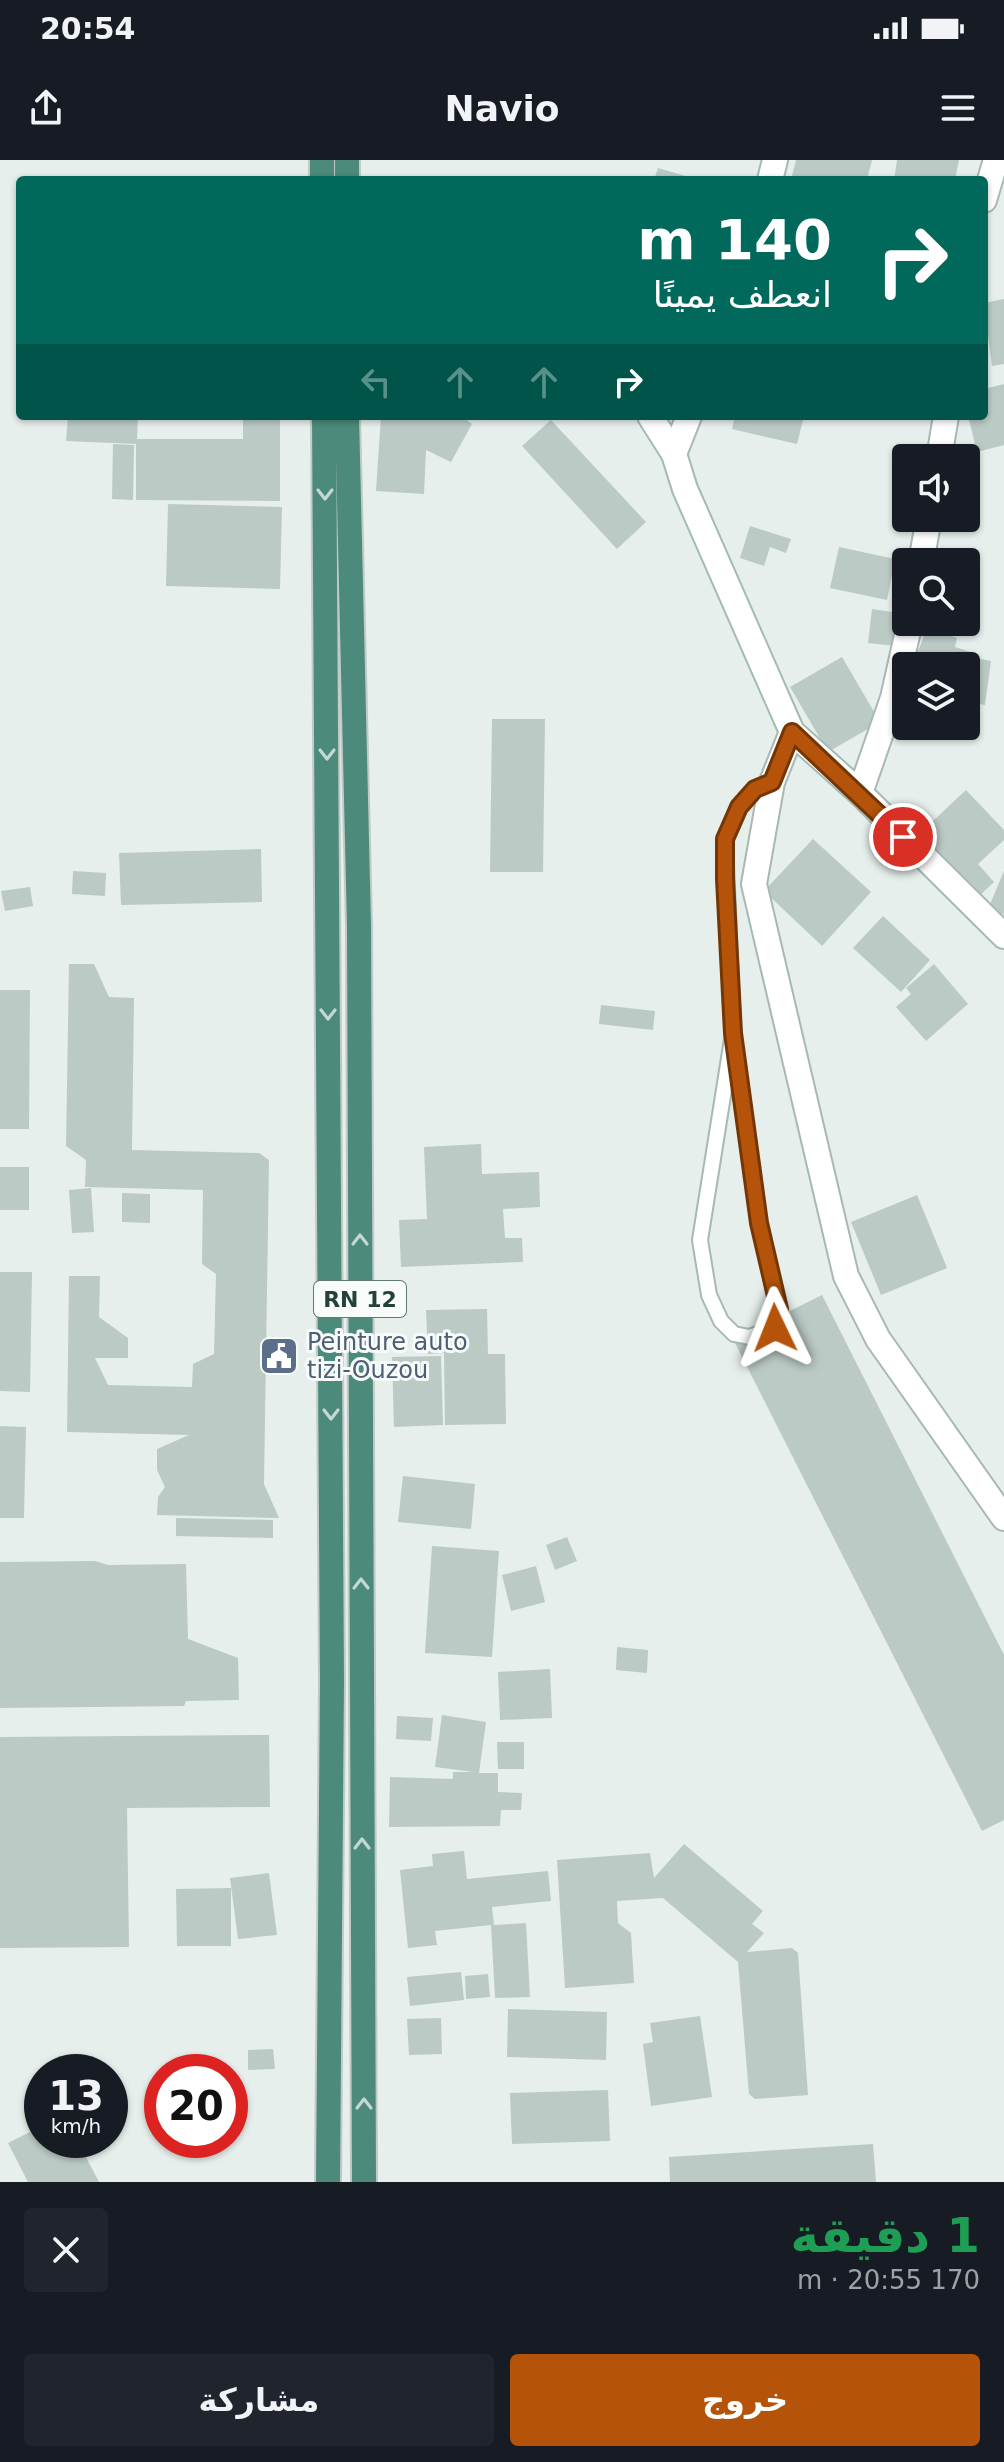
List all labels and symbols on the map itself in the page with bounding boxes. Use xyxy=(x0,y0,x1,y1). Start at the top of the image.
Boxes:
one-way arrow xyxy=(316,488,334,501)
one-way arrow xyxy=(318,748,335,761)
pin xyxy=(869,803,937,871)
one-way arrow xyxy=(319,1008,337,1021)
one-way arrow xyxy=(351,1233,369,1246)
road number: RN 12 xyxy=(314,1281,406,1317)
position arrow xyxy=(733,1286,817,1370)
place label: Peinture auto tizi-Ouzou xyxy=(307,1328,468,1384)
public building icon: Peinture auto tizi-Ouzou xyxy=(258,1335,300,1377)
one-way arrow xyxy=(322,1408,340,1421)
one-way arrow xyxy=(352,1577,369,1590)
one-way arrow xyxy=(353,1837,371,1850)
speed limit sign: 20 xyxy=(144,2054,248,2158)
one-way arrow xyxy=(355,2097,373,2110)

